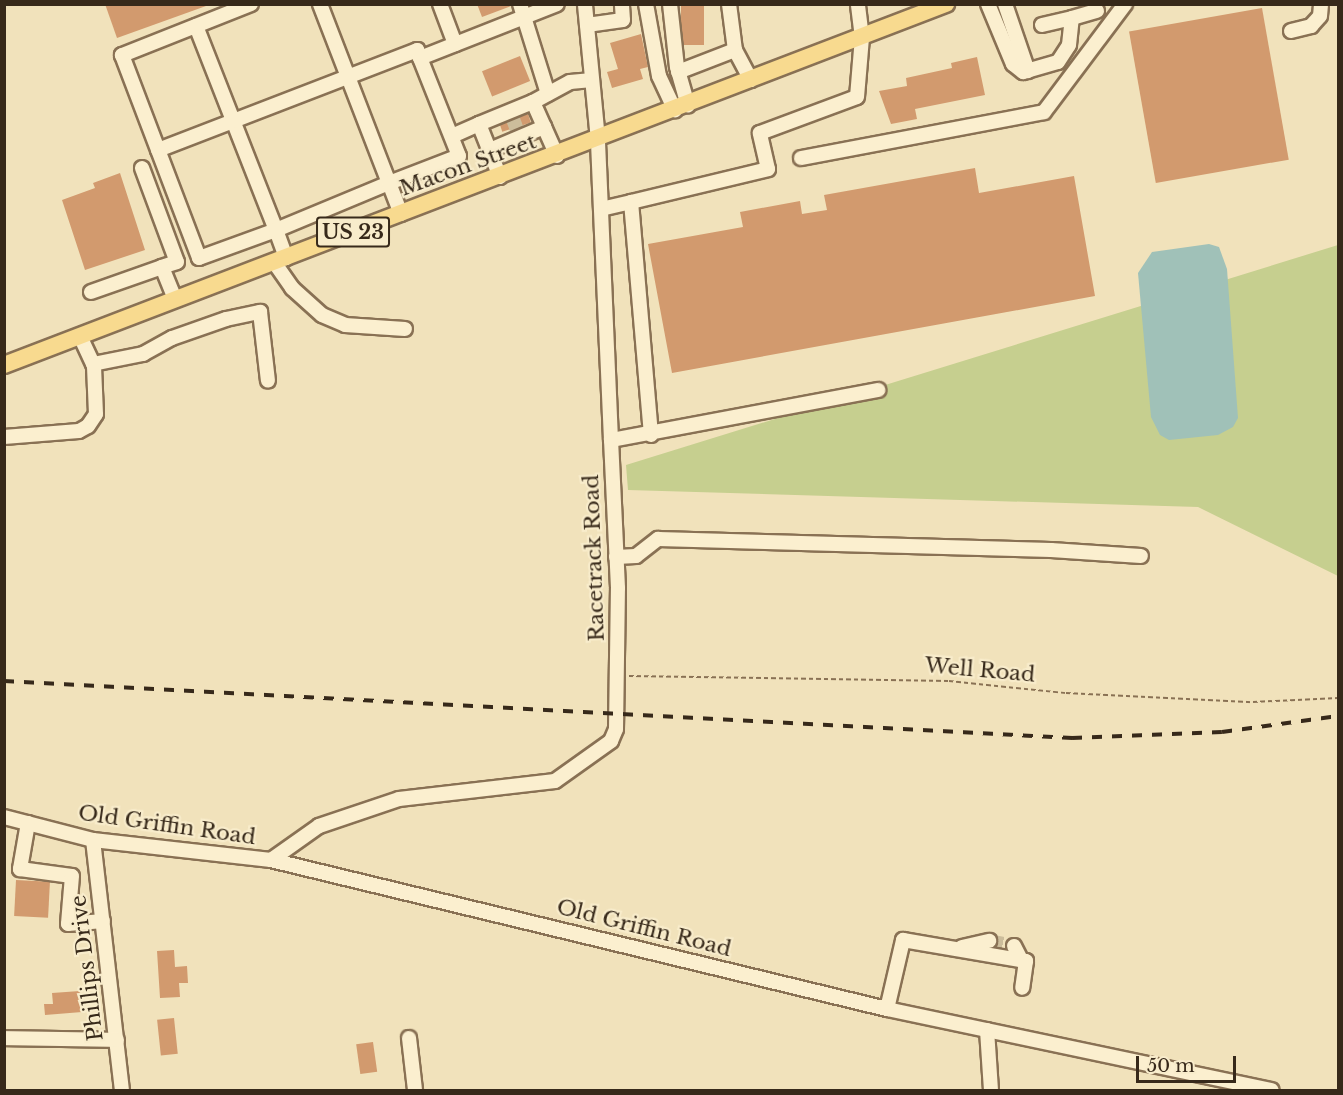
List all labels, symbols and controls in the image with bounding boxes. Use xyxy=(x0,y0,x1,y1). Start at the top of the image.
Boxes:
street label: Macon Street xyxy=(396,129,540,201)
road number: US 23 xyxy=(316,215,391,249)
street label: Racetrack Road xyxy=(578,474,610,642)
street label: Well Road xyxy=(924,653,1036,687)
street label: Old Griffin Road xyxy=(77,800,257,850)
street label: Phillips Drive xyxy=(66,894,108,1042)
street label: Old Griffin Road xyxy=(554,894,734,962)
scale bar xyxy=(1139,1044,1240,1082)
text: 50 m xyxy=(1147,1055,1195,1077)

